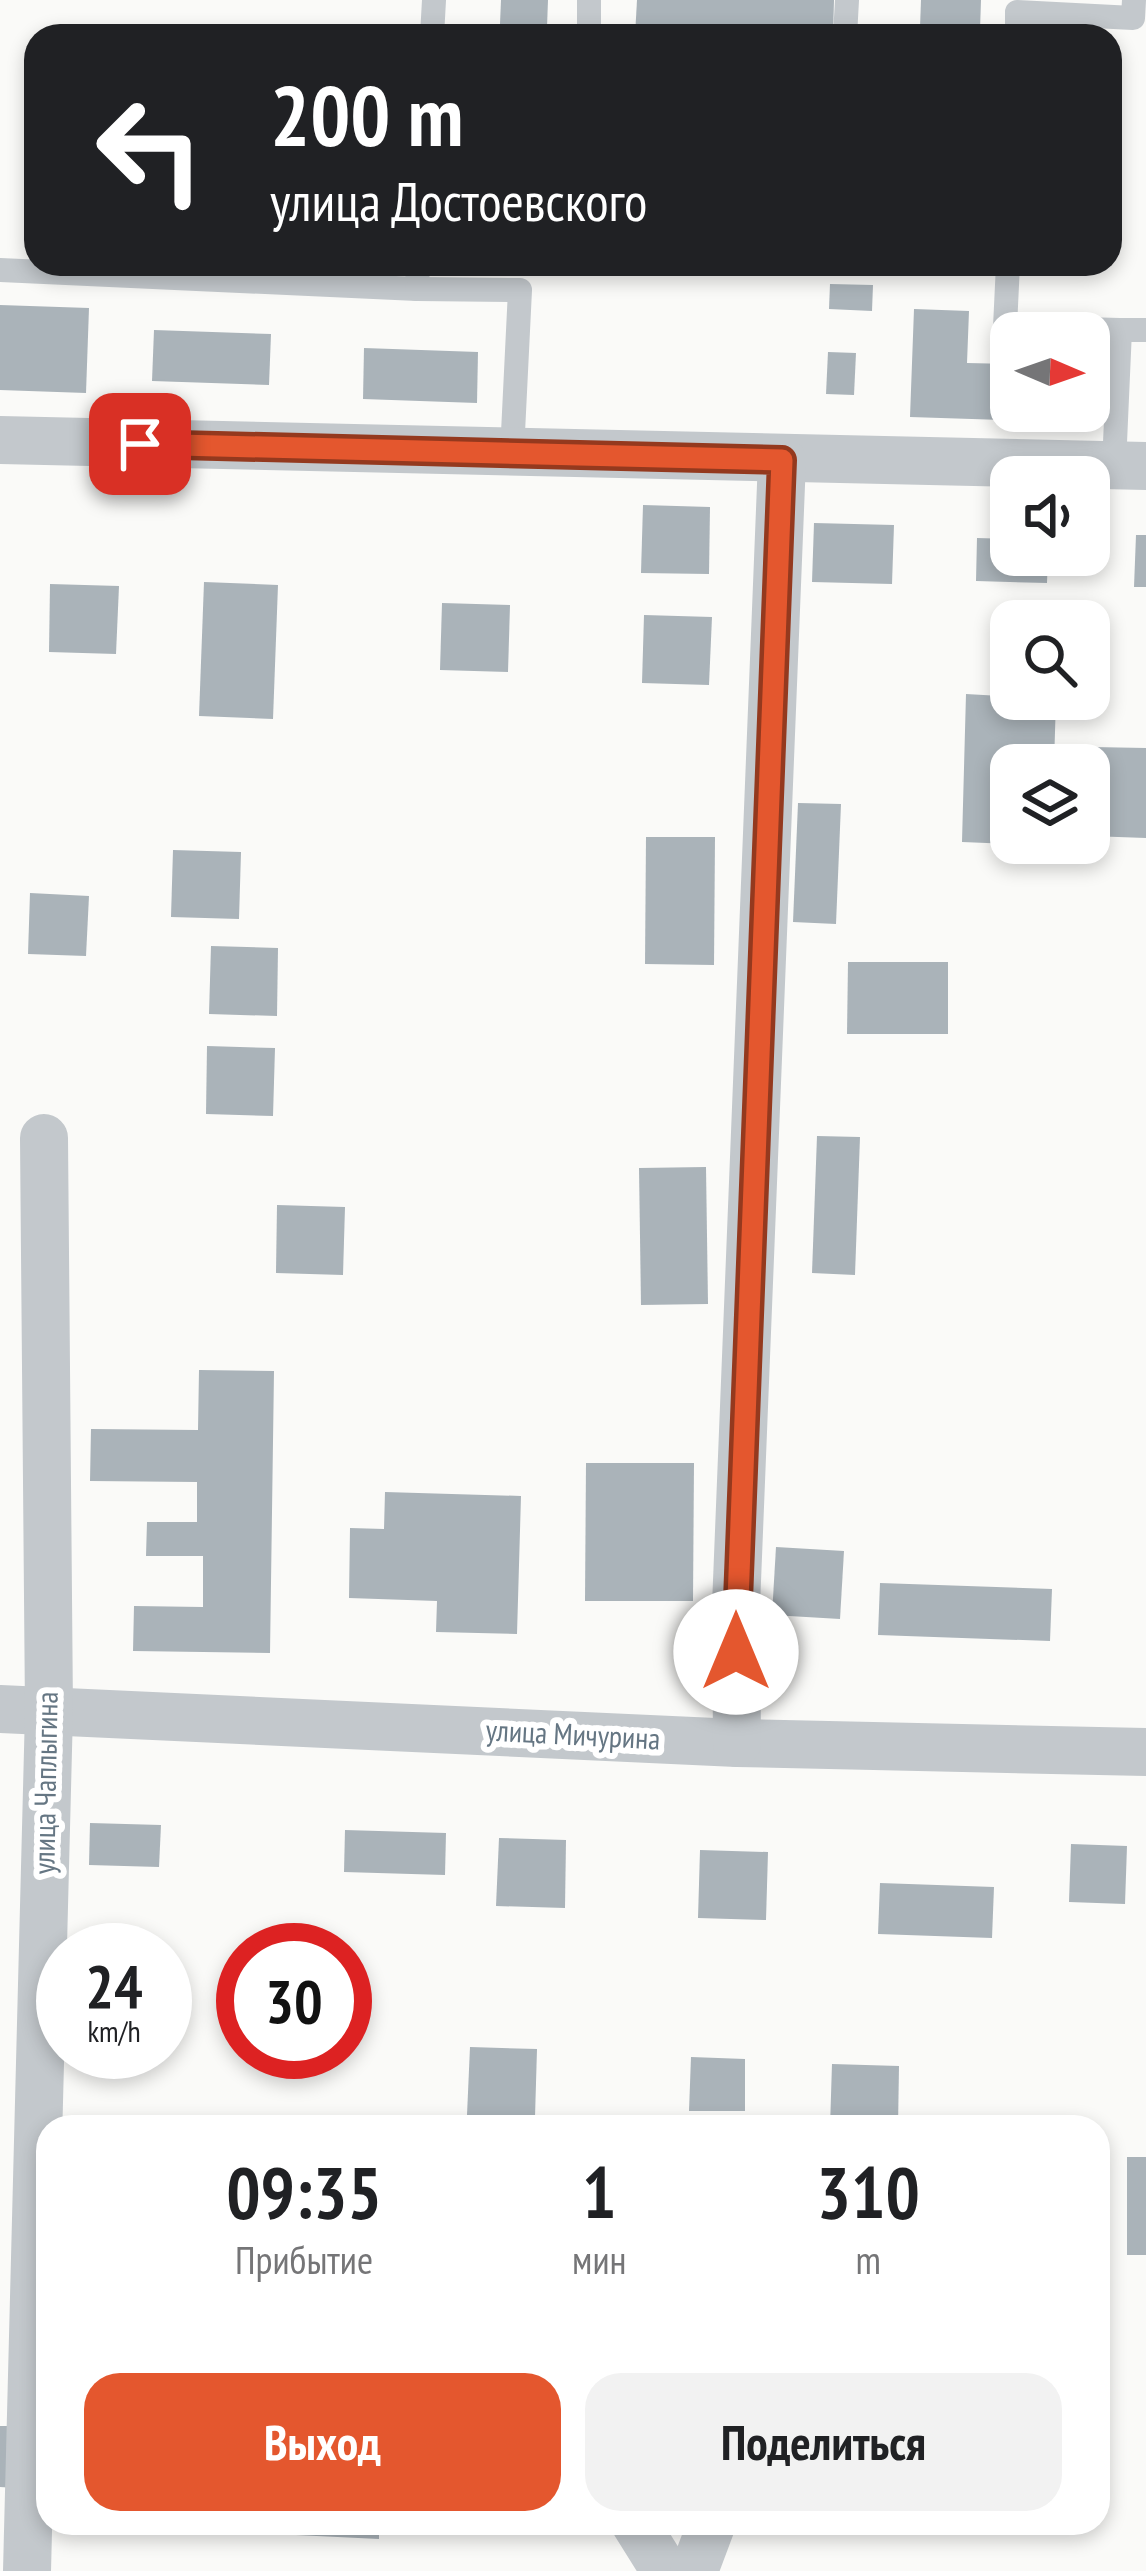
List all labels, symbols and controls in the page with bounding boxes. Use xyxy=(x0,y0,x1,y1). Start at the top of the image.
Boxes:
text: 200 m xyxy=(270,60,463,169)
icon: left xyxy=(72,72,228,228)
text: улица Достоевского xyxy=(270,166,647,236)
north arrow xyxy=(990,312,1110,432)
map controls xyxy=(990,312,1110,864)
pin xyxy=(89,393,191,495)
icon: arrive xyxy=(107,411,173,477)
button: sound xyxy=(990,456,1110,576)
button: search xyxy=(990,600,1110,720)
button: layers xyxy=(990,744,1110,864)
position arrow xyxy=(673,1589,799,1715)
street label: улица Чаплыгина xyxy=(23,1691,66,1875)
street label: улица Мичурина xyxy=(485,1709,661,1758)
speed limit sign: 30 xyxy=(216,1923,372,2079)
text: 24 xyxy=(85,1947,143,2025)
text: km/h xyxy=(87,2011,141,2050)
text: 09:35 xyxy=(226,2145,382,2238)
text: 1 xyxy=(582,2145,616,2238)
text: 310 xyxy=(817,2145,920,2238)
text: Прибытие xyxy=(235,2234,373,2285)
text: мин xyxy=(572,2234,626,2285)
text: m xyxy=(856,2234,881,2285)
button: Выход xyxy=(84,2373,561,2511)
button: Поделиться xyxy=(585,2373,1062,2511)

